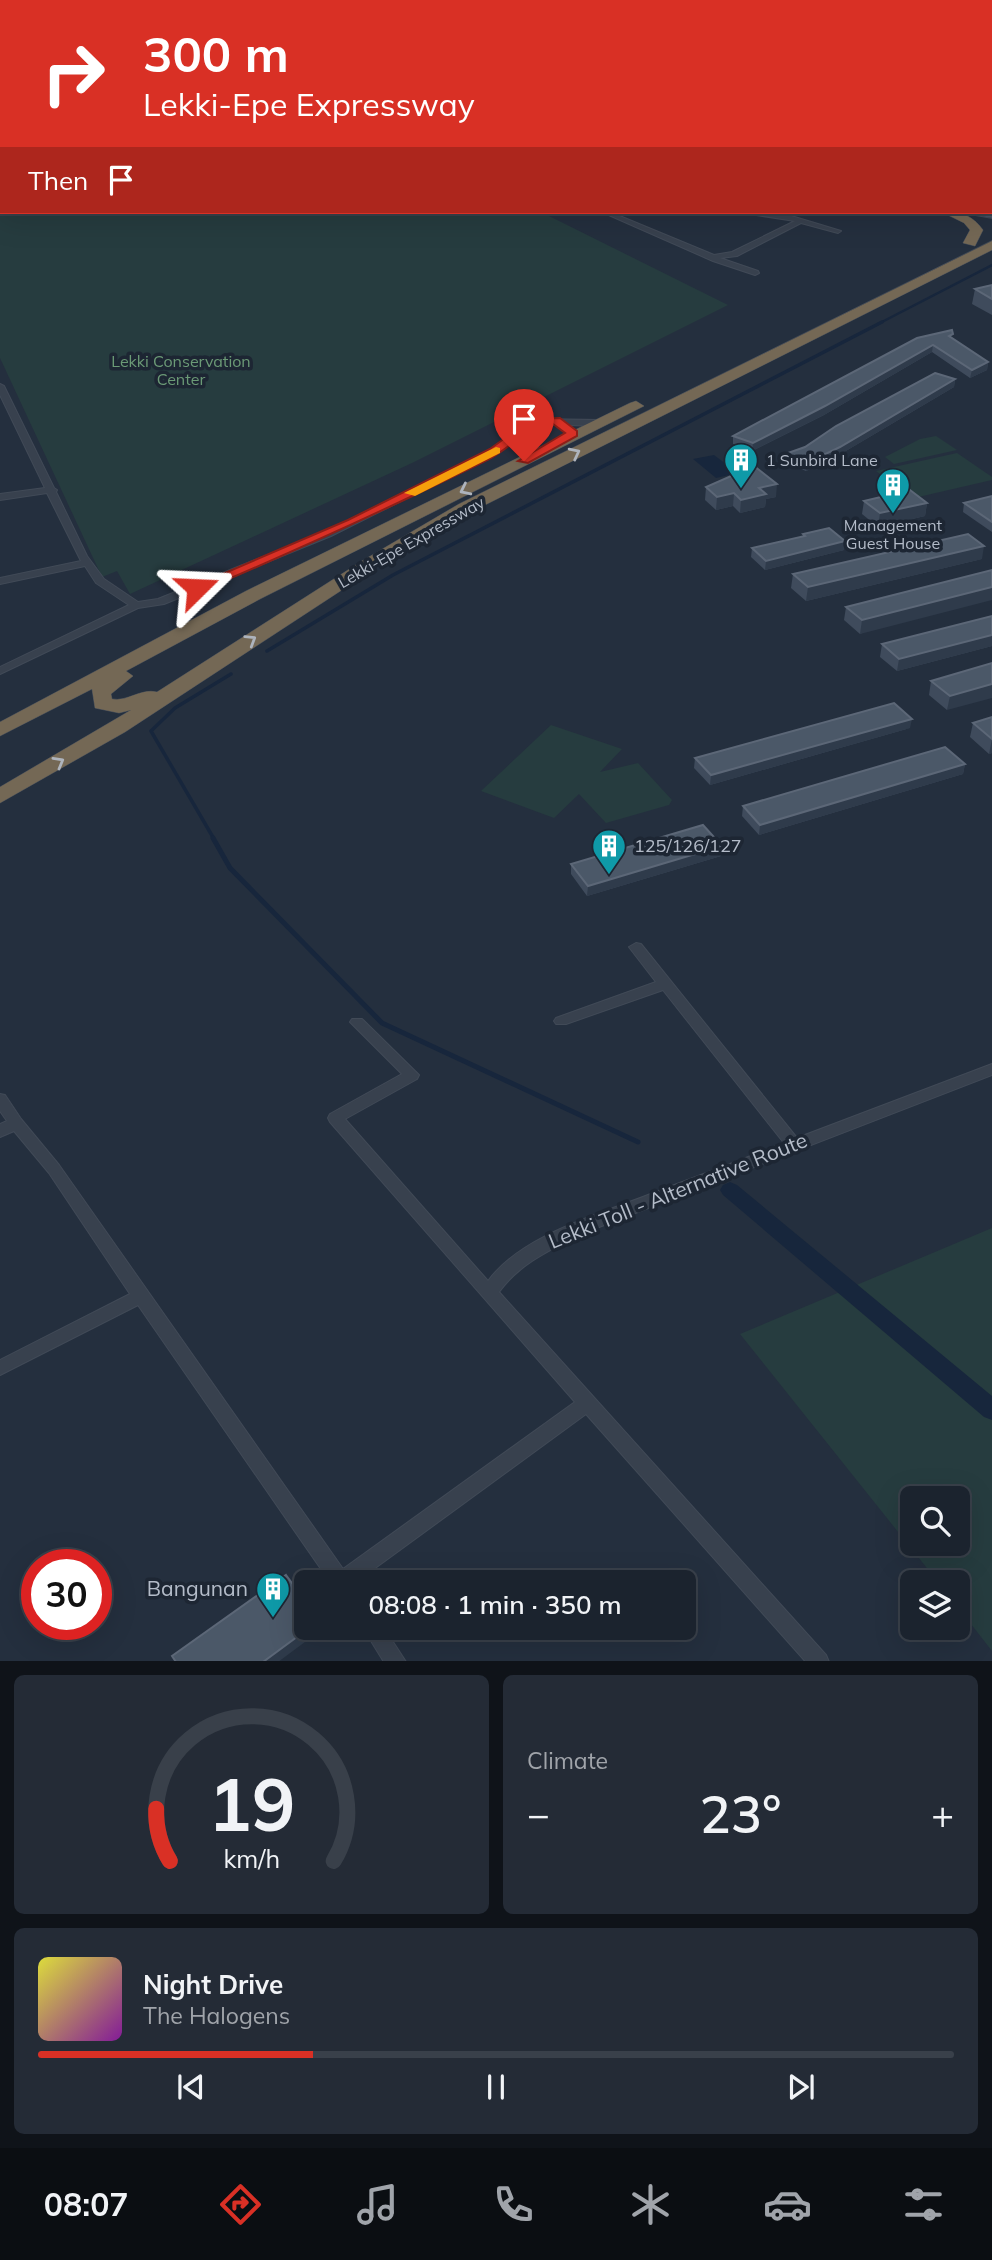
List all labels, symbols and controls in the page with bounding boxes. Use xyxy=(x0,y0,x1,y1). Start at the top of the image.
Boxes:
text: 300 m xyxy=(143,23,289,84)
icon: right xyxy=(28,28,119,119)
text: Lekki-Epe Expressway xyxy=(143,84,475,124)
icon: arrive xyxy=(102,161,140,199)
text: Then xyxy=(28,164,88,197)
park label: Lekki Conservation Center xyxy=(111,351,251,389)
pin xyxy=(494,389,554,461)
icon: arrive xyxy=(505,400,543,438)
building icon: 1 Sunbird Lane xyxy=(722,441,760,490)
one-way arrow xyxy=(568,448,580,462)
place label: 1 Sunbird Lane xyxy=(766,450,878,470)
building icon: Management Guest House xyxy=(874,466,912,515)
one-way arrow xyxy=(460,482,472,496)
street label: Lekki-Epe Expressway xyxy=(334,492,488,592)
place label: Management Guest House xyxy=(844,515,943,553)
position arrow xyxy=(160,551,234,625)
one-way arrow xyxy=(243,636,256,648)
one-way arrow xyxy=(52,757,65,770)
building icon: 125/126/127 xyxy=(590,827,628,876)
place label: 125/126/127 xyxy=(634,834,742,857)
street label: Lekki Toll - Alternative Route xyxy=(544,1126,811,1254)
map controls xyxy=(900,1486,970,1640)
button: search xyxy=(900,1486,970,1556)
speed limit sign: 30 xyxy=(21,1549,112,1640)
building icon: Bangunan xyxy=(254,1570,292,1619)
button: layers xyxy=(900,1570,970,1640)
place label: Bangunan xyxy=(147,1575,248,1601)
text: 08:08 · 1 min · 350 m xyxy=(368,1588,622,1621)
text: Climate xyxy=(527,1746,608,1775)
text: 19 xyxy=(208,1758,295,1849)
text: 23° xyxy=(700,1781,781,1846)
text: − xyxy=(527,1790,550,1838)
text: + xyxy=(931,1790,954,1838)
text: km/h xyxy=(223,1842,280,1873)
text: Night Drive xyxy=(143,1968,283,2001)
text: The Halogens xyxy=(143,2001,290,2030)
icon: previous xyxy=(172,2068,210,2106)
icon: pause xyxy=(477,2068,515,2106)
icon: next xyxy=(782,2068,820,2106)
icon: directions xyxy=(216,2180,265,2229)
icon: music xyxy=(353,2180,402,2229)
icon: phone xyxy=(489,2180,538,2229)
icon: climate xyxy=(626,2180,675,2229)
icon: car xyxy=(763,2180,812,2229)
icon: filters xyxy=(899,2180,948,2229)
text: 08:07 xyxy=(44,2184,129,2224)

